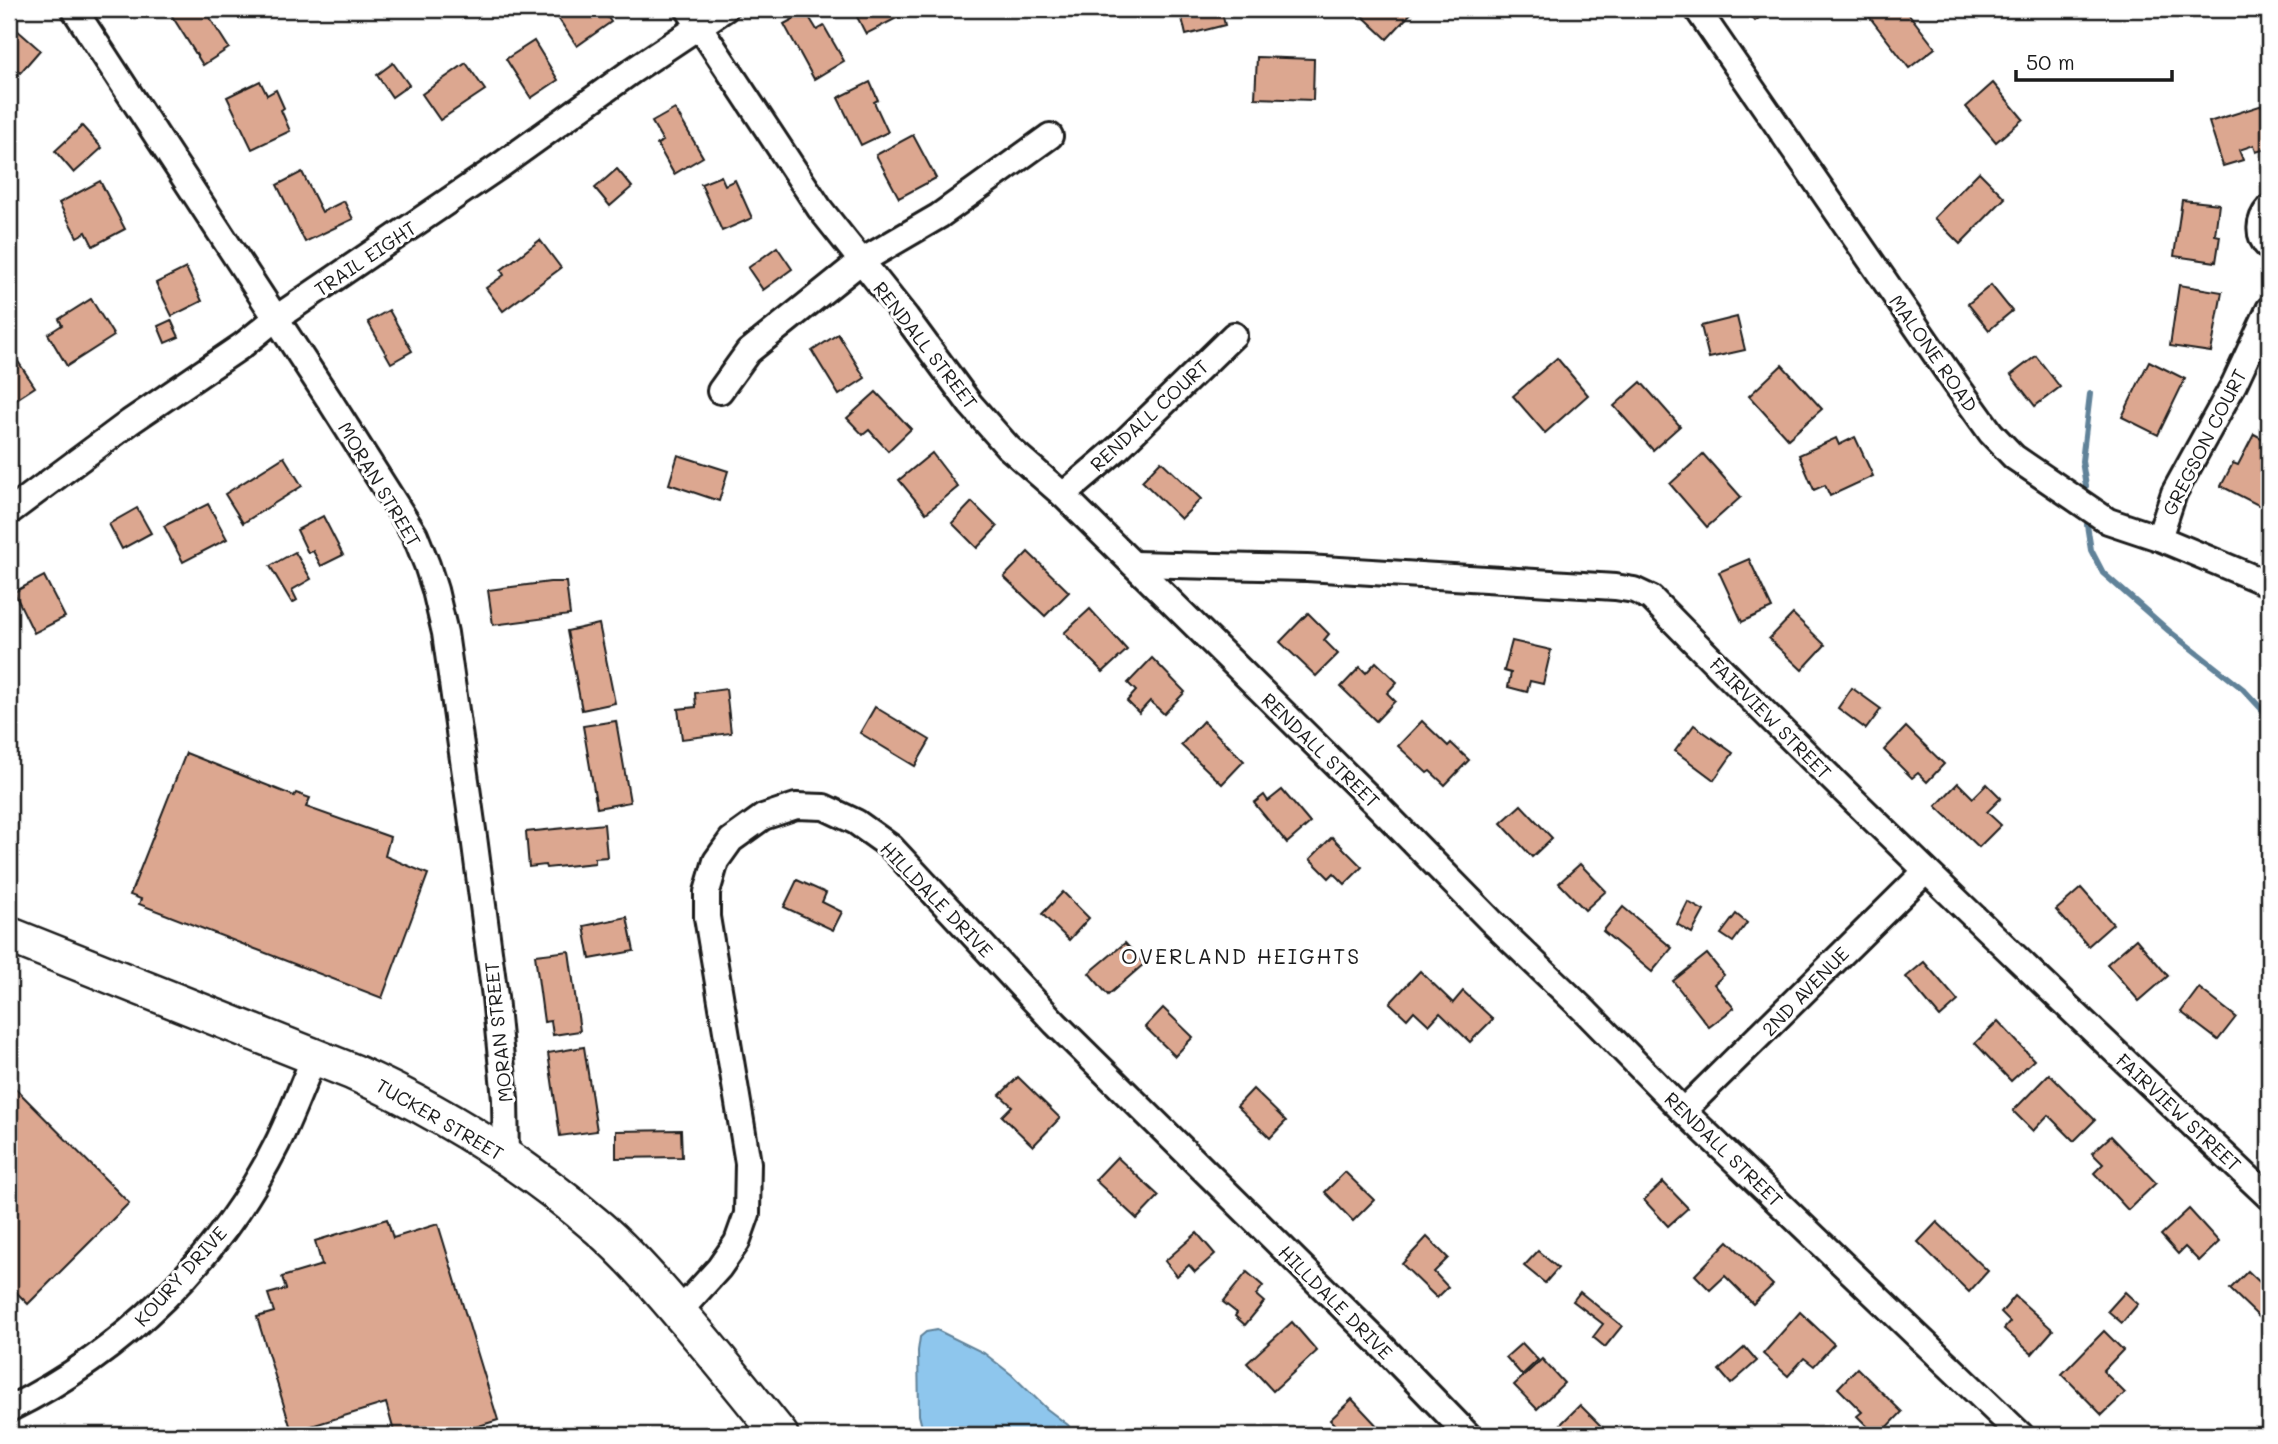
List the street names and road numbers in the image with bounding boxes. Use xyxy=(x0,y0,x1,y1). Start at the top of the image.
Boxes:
street label: TRAIL EIGHT xyxy=(309,215,421,301)
street label: RENDALL STREET xyxy=(868,276,984,414)
street label: MALONE ROAD xyxy=(1884,289,1984,417)
street label: RENDALL COURT xyxy=(1084,354,1214,476)
street label: GREGSON COURT xyxy=(2156,365,2252,519)
street label: MORAN STREET xyxy=(333,417,427,551)
street label: FAIRVIEW STREET xyxy=(1705,652,1837,784)
street label: RENDALL STREET xyxy=(1257,687,1385,813)
street label: HILLDALE DRIVE xyxy=(875,836,999,962)
street label: 2ND AVENUE xyxy=(1756,941,1854,1041)
street label: MORAN STREET xyxy=(478,960,518,1104)
street label: FAIRVIEW STREET xyxy=(2111,1048,2247,1176)
street label: TUCKER STREET xyxy=(372,1072,508,1166)
street label: RENDALL STREET xyxy=(1660,1086,1788,1212)
street label: KOURY DRIVE xyxy=(128,1221,232,1331)
street label: HILLDALE DRIVE xyxy=(1274,1240,1399,1365)

